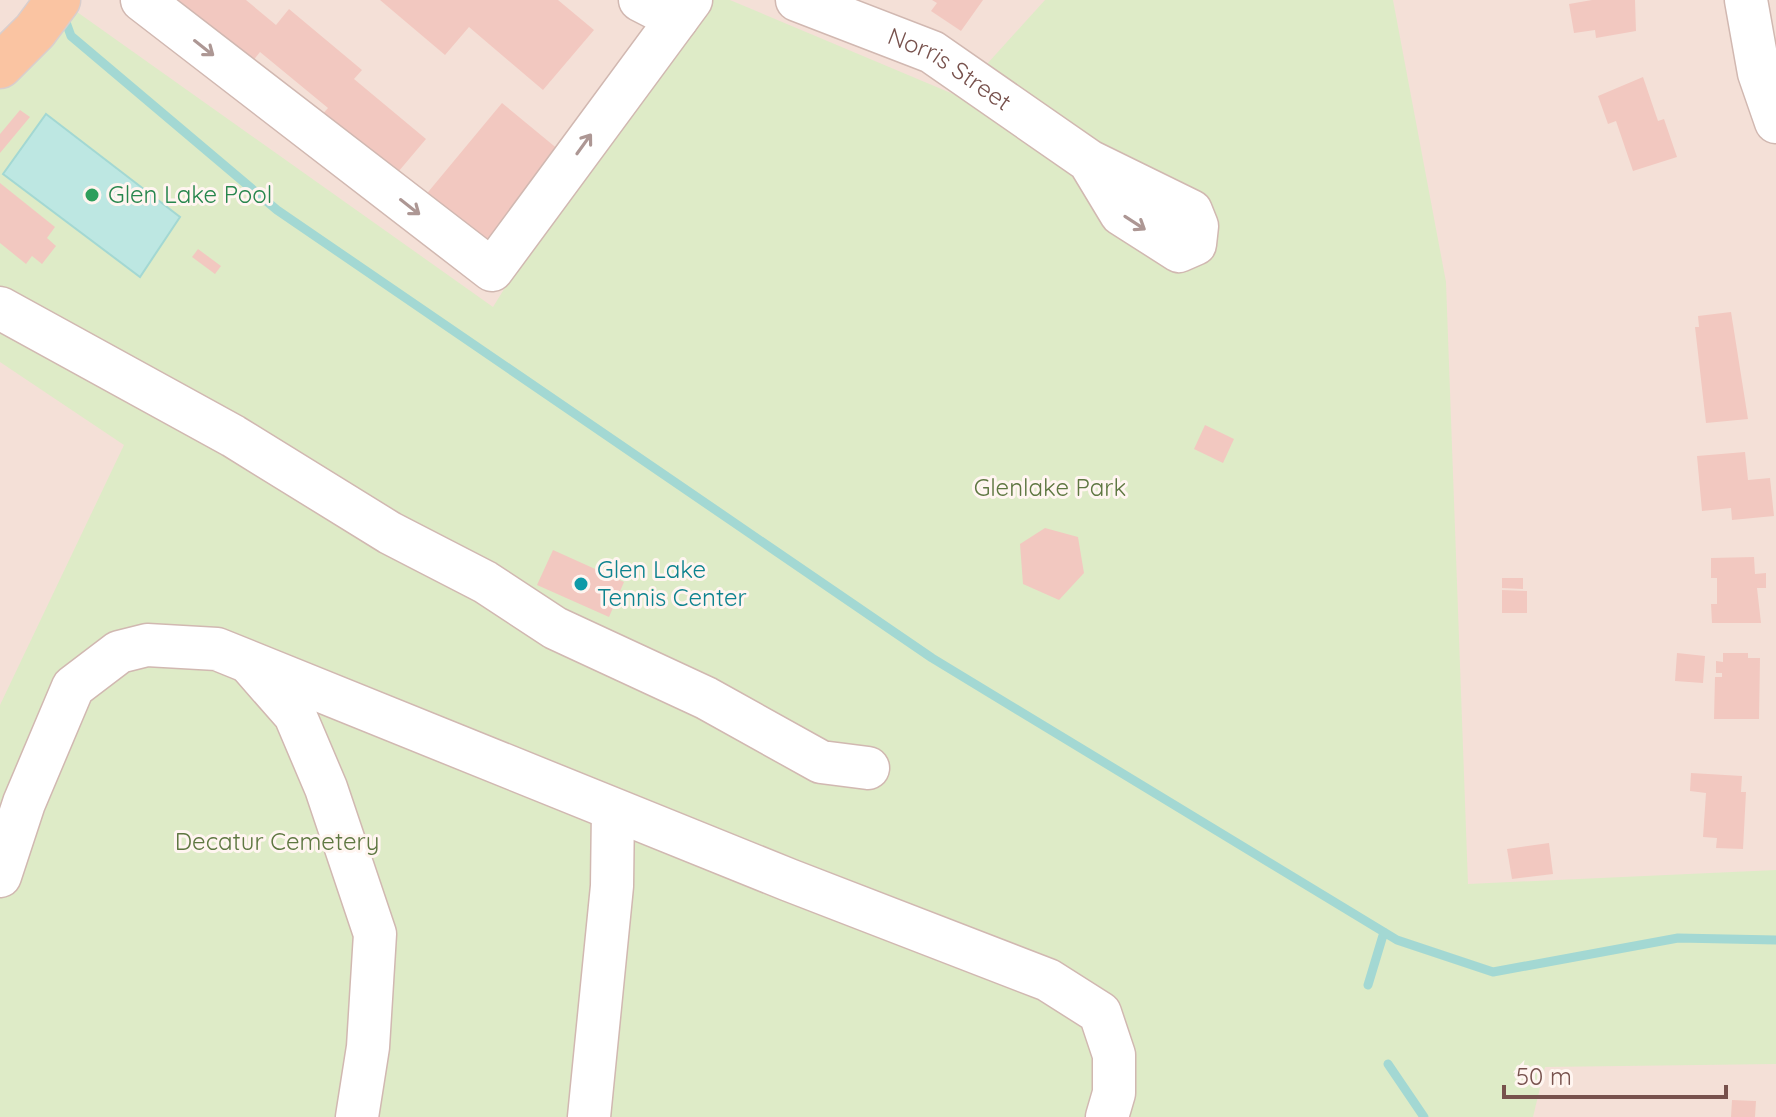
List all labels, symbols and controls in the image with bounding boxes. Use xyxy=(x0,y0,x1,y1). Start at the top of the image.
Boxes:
street label: Norris Street xyxy=(884,20,1017,116)
one-way arrow xyxy=(193,39,214,56)
one-way arrow xyxy=(576,134,593,155)
place label: Glen Lake Pool xyxy=(108,179,272,209)
marker: Glen Lake Pool xyxy=(83,186,101,204)
one-way arrow xyxy=(398,198,420,215)
one-way arrow xyxy=(1123,215,1146,231)
park label: Glenlake Park xyxy=(974,472,1126,502)
place label: Glen Lake Tennis Center xyxy=(597,554,747,612)
marker: Glen Lake Tennis Center xyxy=(572,575,590,593)
park label: Decatur Cemetery xyxy=(175,826,379,856)
scale bar xyxy=(1504,1049,1726,1099)
text: 50 m xyxy=(1516,1061,1572,1091)

